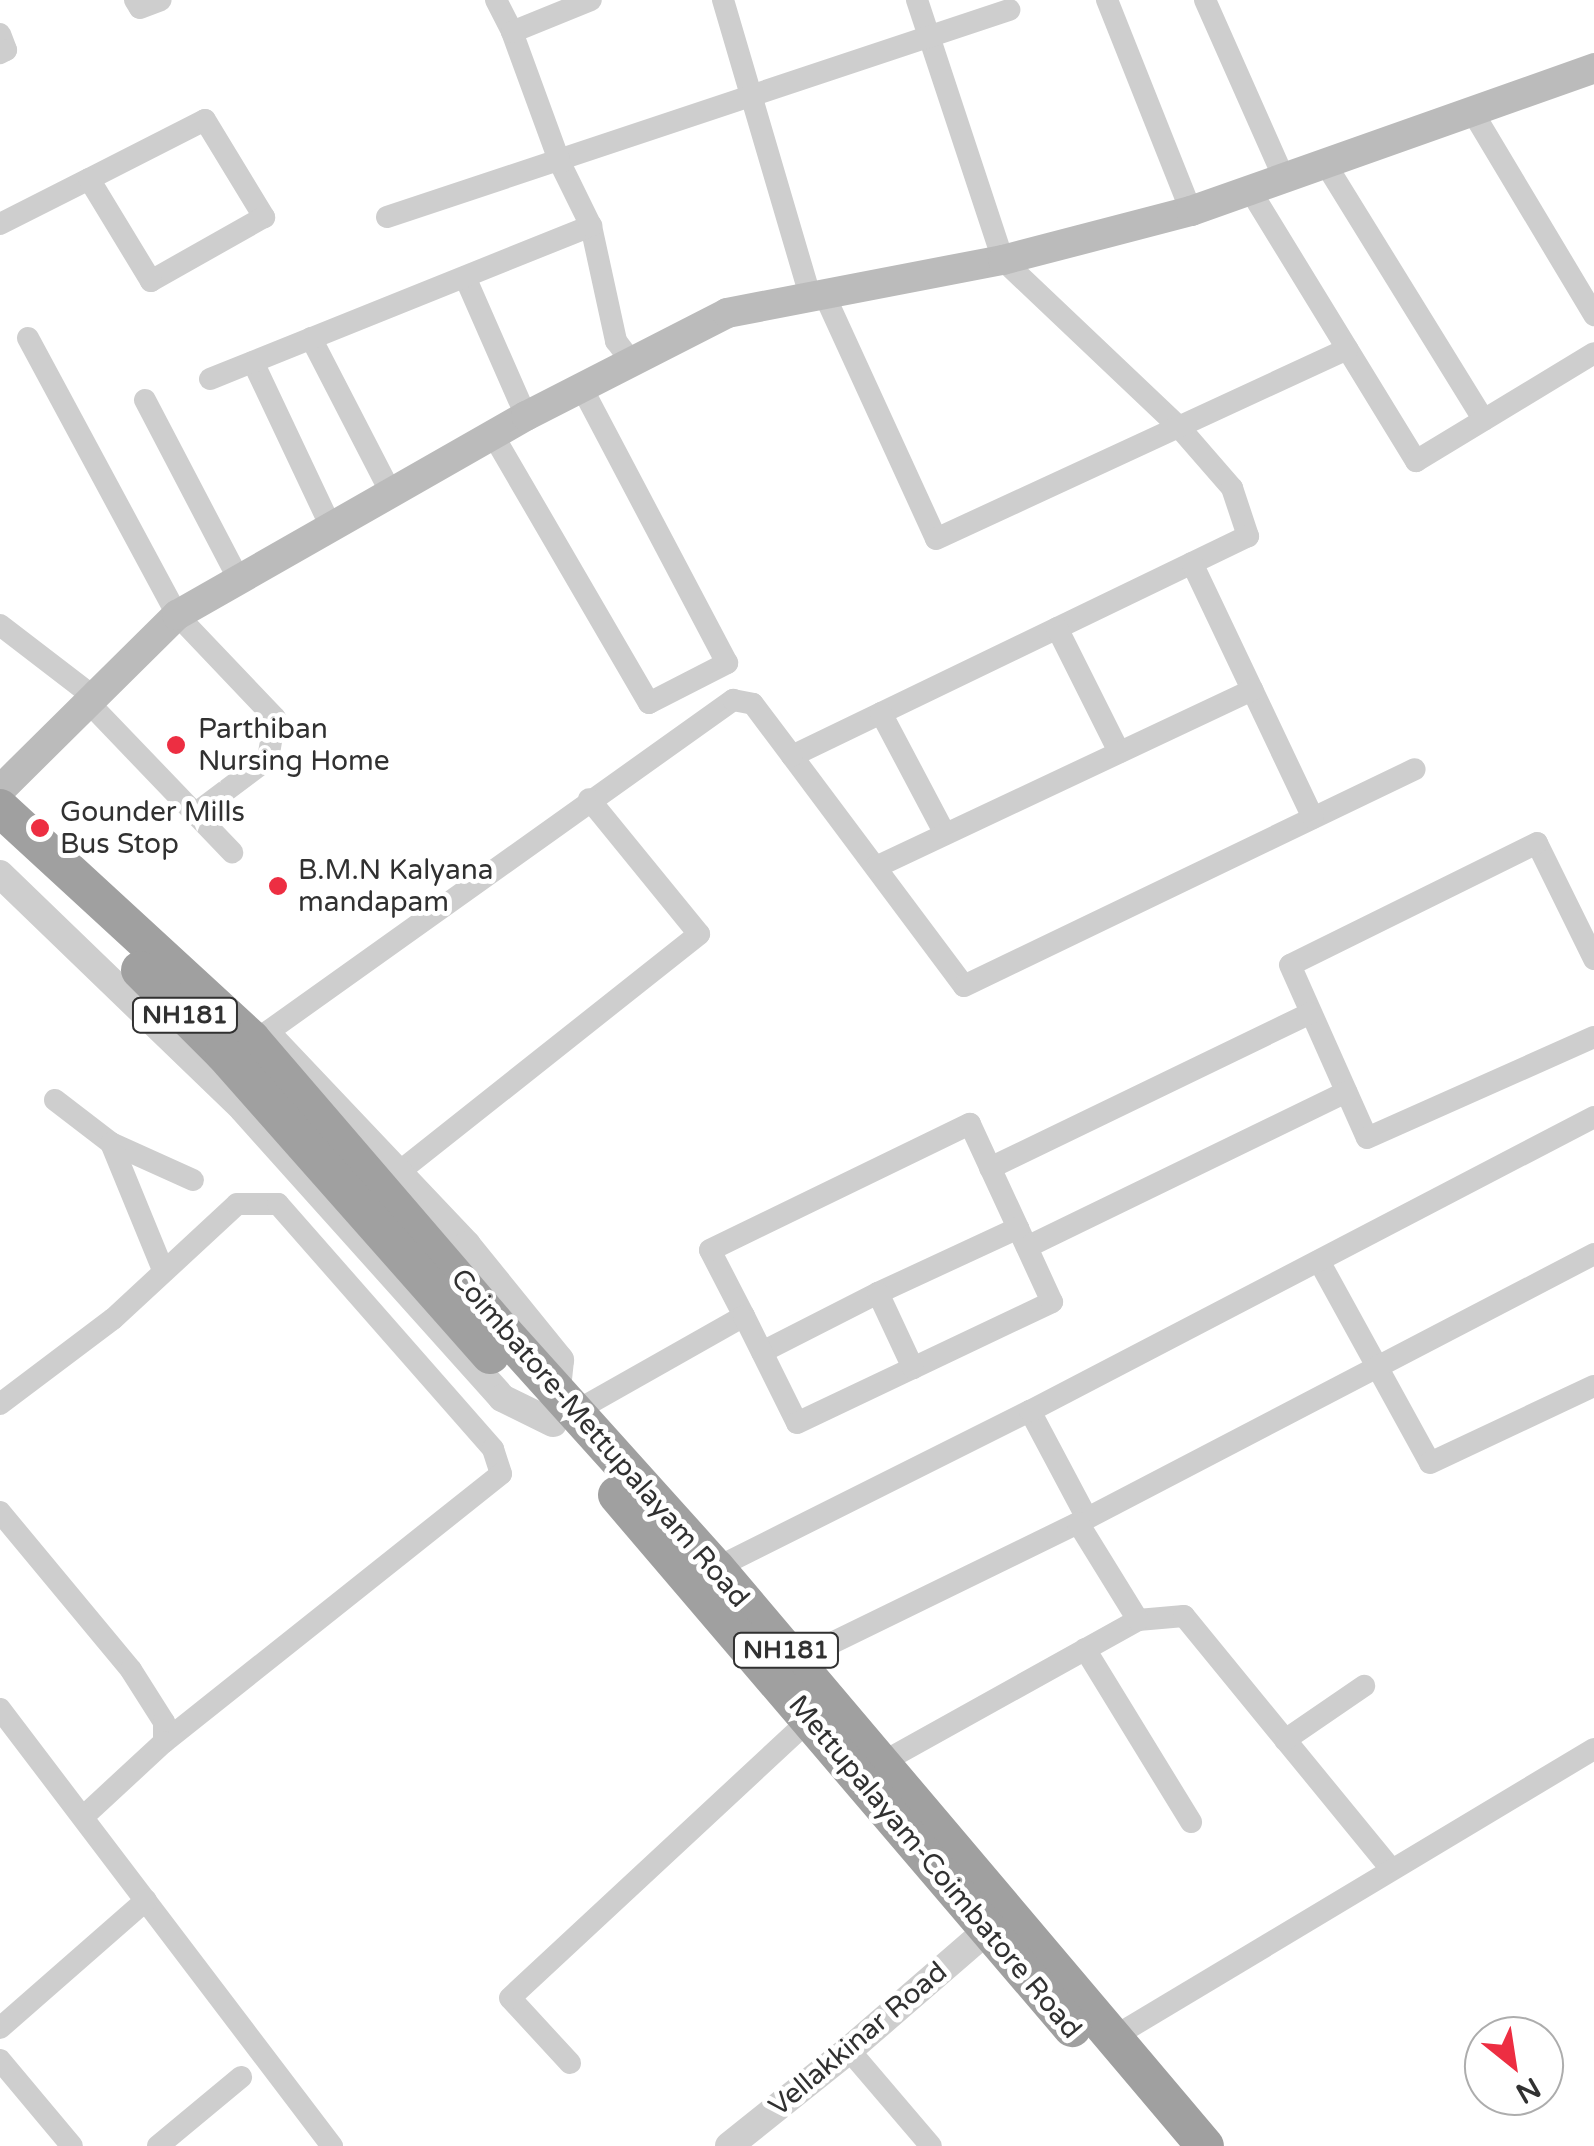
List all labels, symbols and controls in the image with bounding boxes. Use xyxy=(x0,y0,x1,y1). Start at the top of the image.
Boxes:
place label: Parthiban Nursing Home xyxy=(198,712,390,778)
marker: Parthiban Nursing Home xyxy=(163,732,189,758)
place label: Gounder Mills Bus Stop xyxy=(60,795,245,861)
marker: Gounder Mills Bus Stop xyxy=(29,817,51,839)
place label: B.M.N Kalyana mandapam xyxy=(298,853,493,919)
marker: B.M.N Kalyana mandapam xyxy=(267,875,289,897)
road number: NH181 xyxy=(130,995,240,1035)
street label: Coimbatore-Mettupalayam Road xyxy=(444,1262,756,1614)
road number: NH181 xyxy=(731,1630,841,1670)
street label: Mettupalayam-Coimbatore Road xyxy=(781,1689,1089,2045)
street label: Vellakkinar Road xyxy=(762,1955,954,2123)
north arrow xyxy=(1464,2016,1564,2116)
text: N xyxy=(1510,2070,1546,2111)

